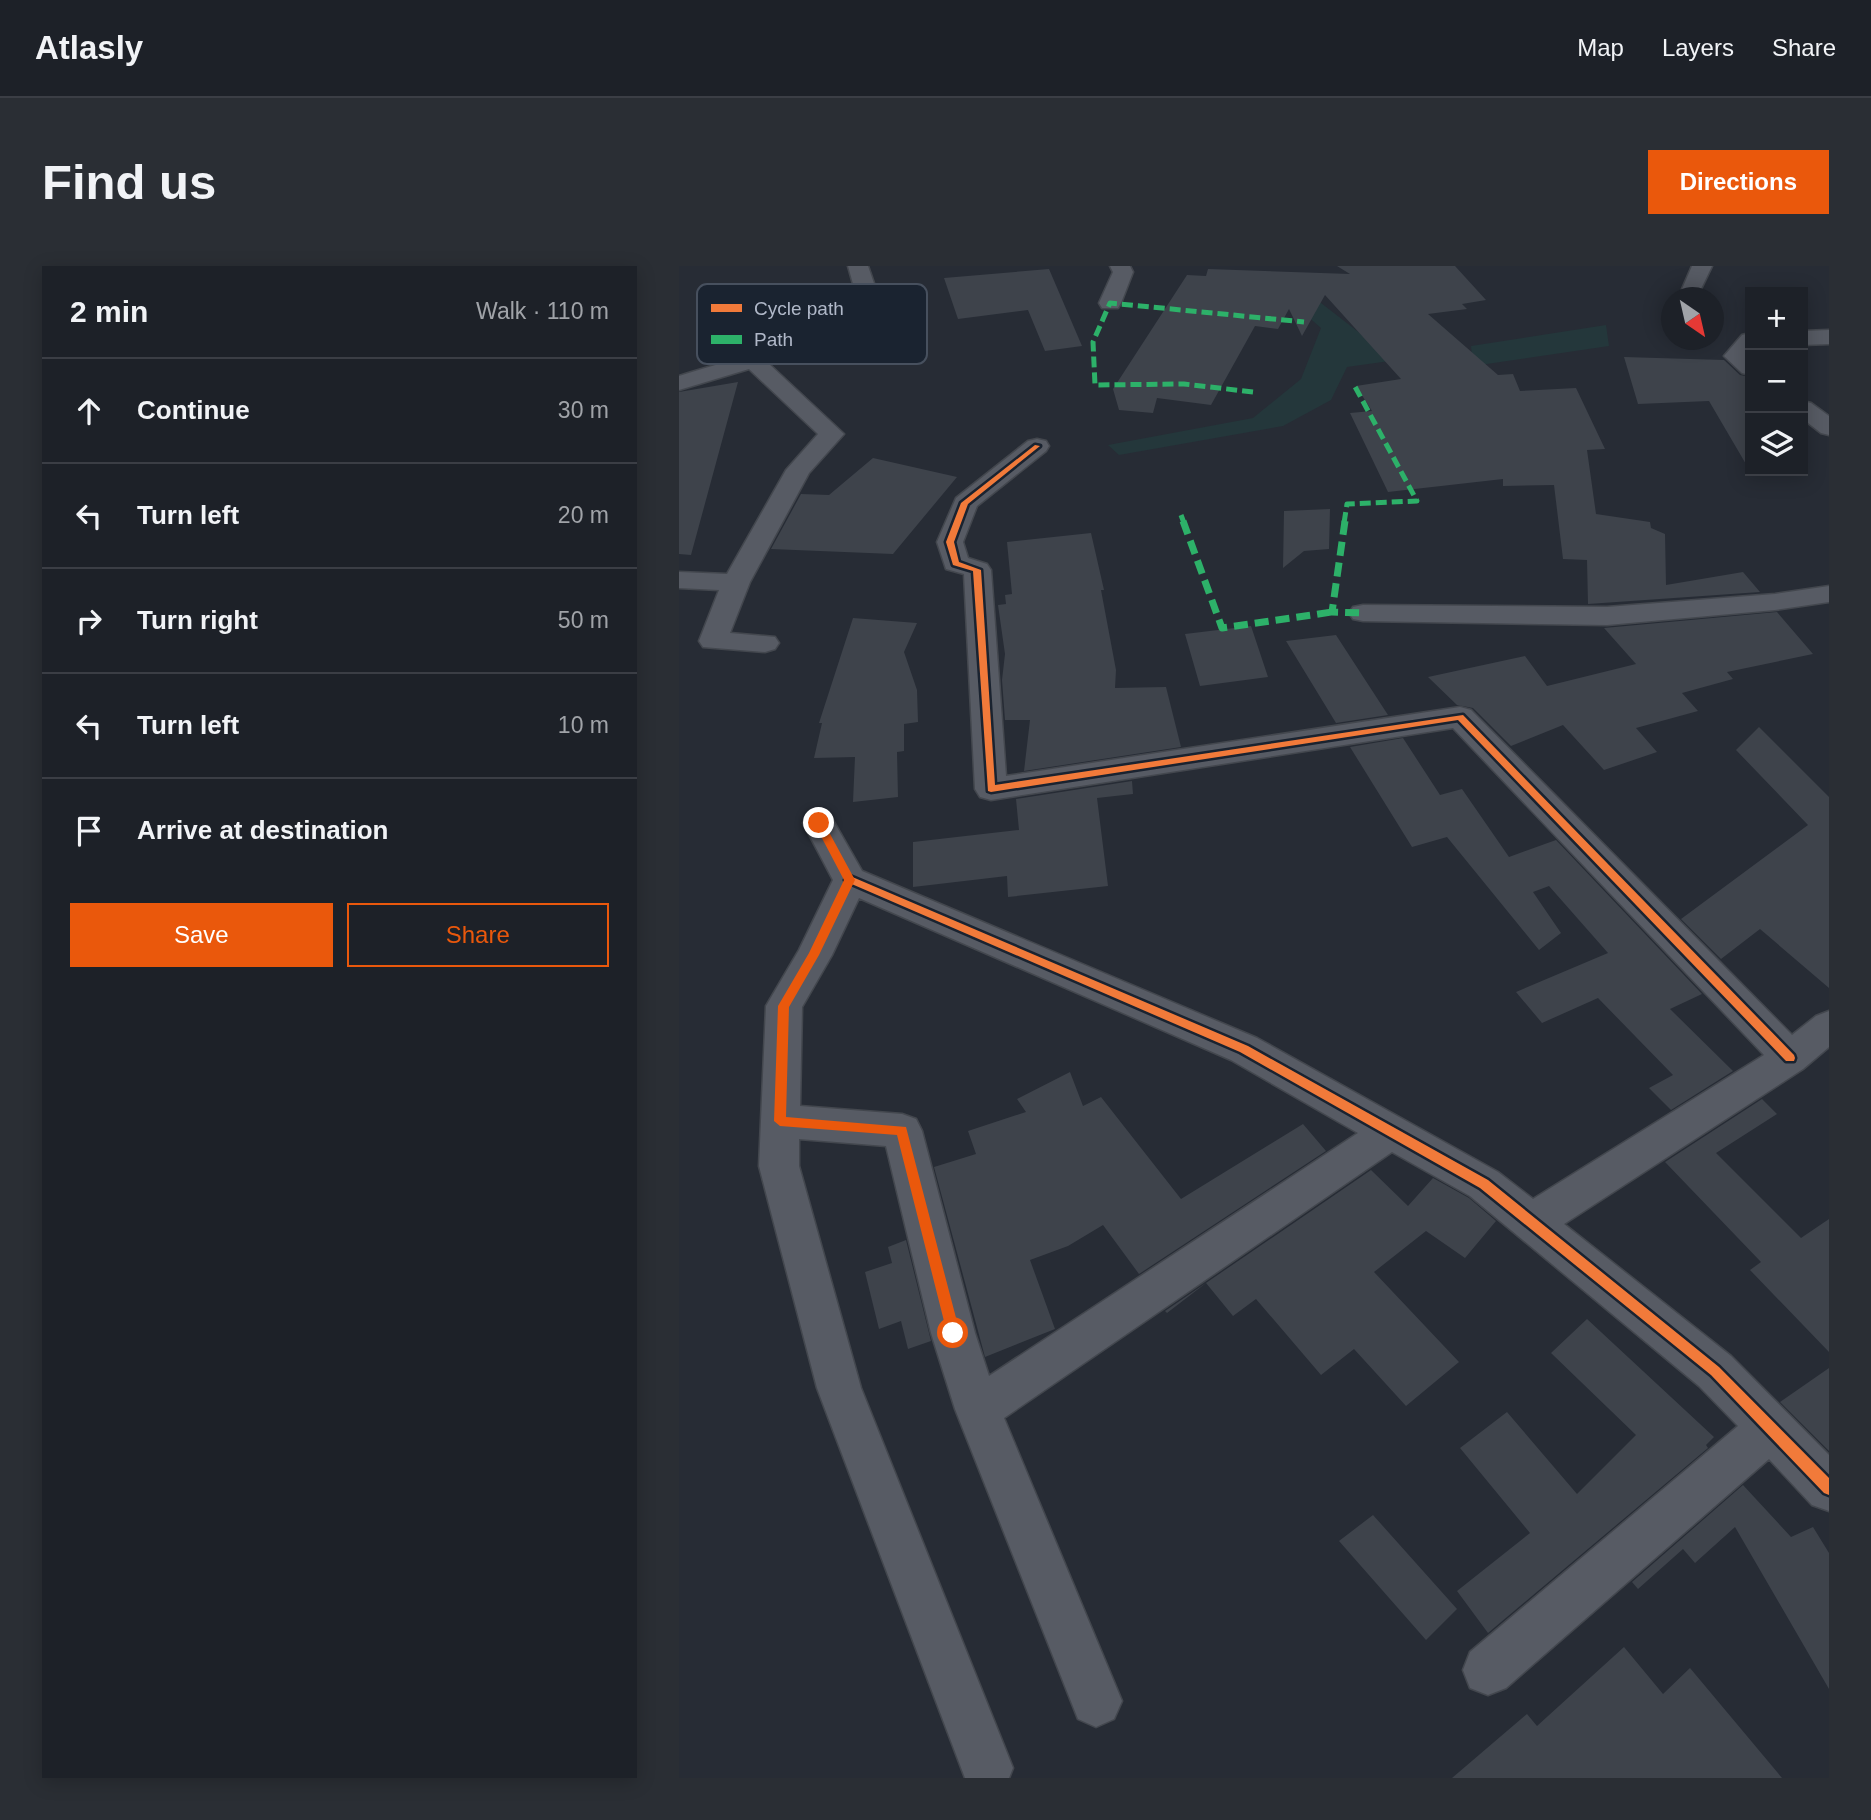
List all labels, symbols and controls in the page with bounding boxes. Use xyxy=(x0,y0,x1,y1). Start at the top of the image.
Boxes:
text: Atlasly xyxy=(35,29,143,66)
text: Map xyxy=(1577,34,1624,61)
text: Layers xyxy=(1662,34,1734,61)
text: Share xyxy=(1772,34,1836,61)
button: Directions xyxy=(1648,150,1829,214)
text: Find us xyxy=(42,155,216,209)
legend xyxy=(697,284,927,364)
north arrow xyxy=(1661,287,1724,350)
map controls xyxy=(1745,287,1808,476)
button: + xyxy=(1745,287,1808,350)
text: 2 min xyxy=(70,295,148,328)
text: Walk · 110 m xyxy=(476,298,609,324)
text: Cycle path xyxy=(754,298,844,319)
text: Path xyxy=(754,329,793,350)
button: − xyxy=(1745,350,1808,413)
icon: ahead xyxy=(70,392,108,430)
text: Continue xyxy=(137,395,250,425)
text: 30 m xyxy=(558,397,609,423)
button: layers xyxy=(1745,413,1808,476)
icon: left xyxy=(70,497,108,535)
text: Turn left xyxy=(137,500,239,530)
text: 20 m xyxy=(558,502,609,528)
icon: right xyxy=(70,602,108,640)
text: Turn right xyxy=(137,605,258,635)
text: 50 m xyxy=(558,607,609,633)
icon: left xyxy=(70,707,108,745)
text: Turn left xyxy=(137,710,239,740)
text: 10 m xyxy=(558,712,609,738)
route end xyxy=(803,807,834,838)
icon: arrive xyxy=(70,812,108,850)
text: Arrive at destination xyxy=(137,815,388,845)
button: Save xyxy=(70,903,333,967)
button: Share xyxy=(347,903,609,967)
route start xyxy=(937,1317,968,1348)

